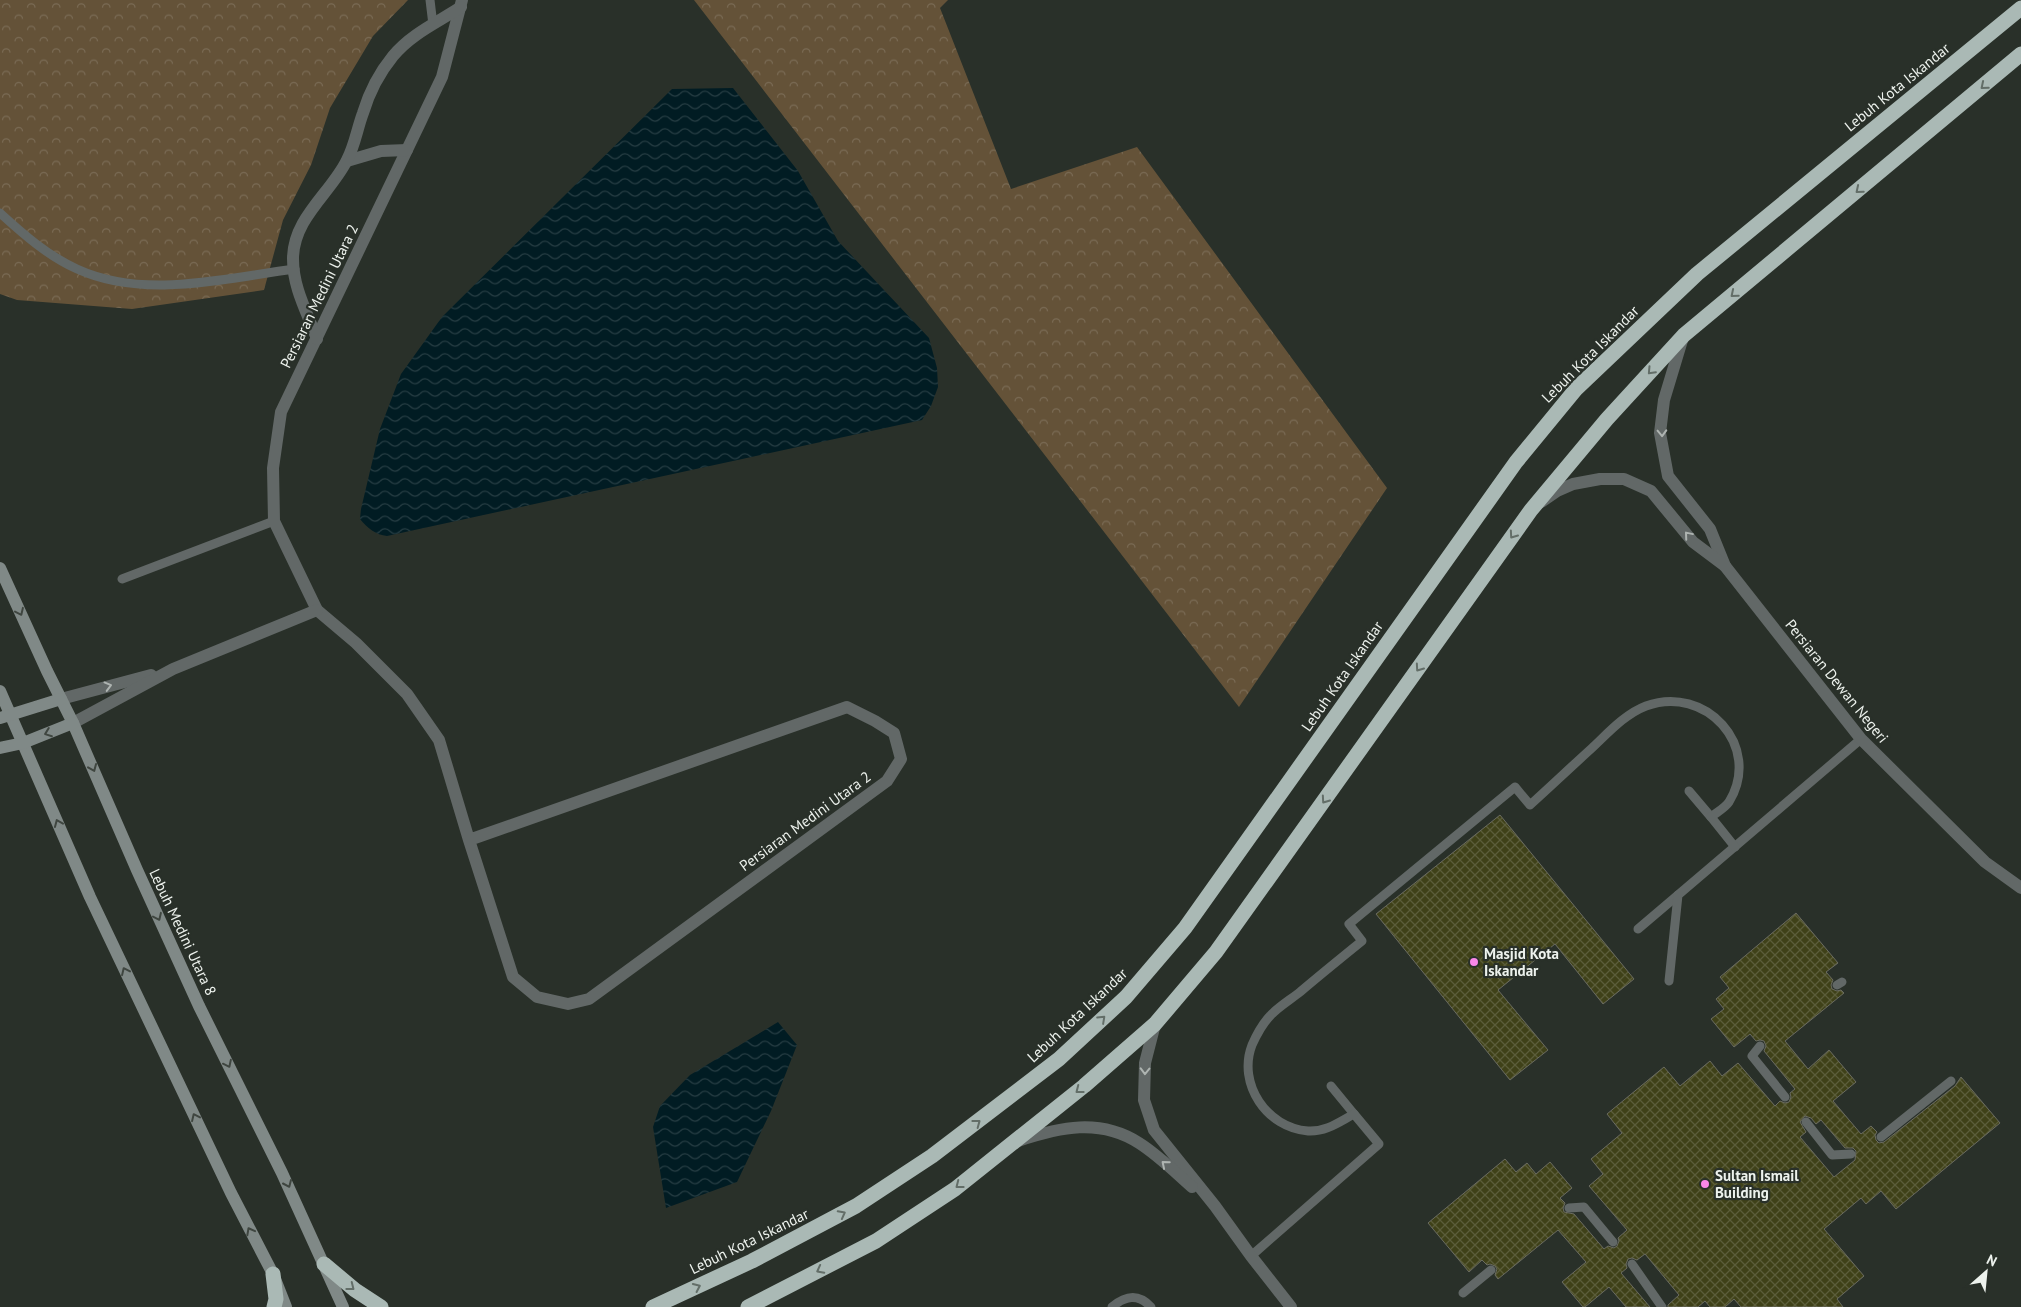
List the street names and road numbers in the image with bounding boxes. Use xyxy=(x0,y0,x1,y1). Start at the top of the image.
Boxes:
street label: Lebuh Kota Iskandar xyxy=(1841,39,1953,135)
street label: Persiaran Medini Utara 2 xyxy=(276,221,362,371)
street label: Lebuh Kota Iskandar xyxy=(1537,301,1643,407)
street label: Persiaran Dewan Negeri xyxy=(1781,615,1893,747)
street label: Lebuh Kota Iskandar xyxy=(1297,617,1387,735)
street label: Persiaran Medini Utara 2 xyxy=(736,767,874,875)
street label: Lebuh Medini Utara 8 xyxy=(145,866,221,998)
street label: Lebuh Kota Iskandar xyxy=(1023,964,1131,1066)
street label: Lebuh Kota Iskandar xyxy=(686,1204,812,1278)

